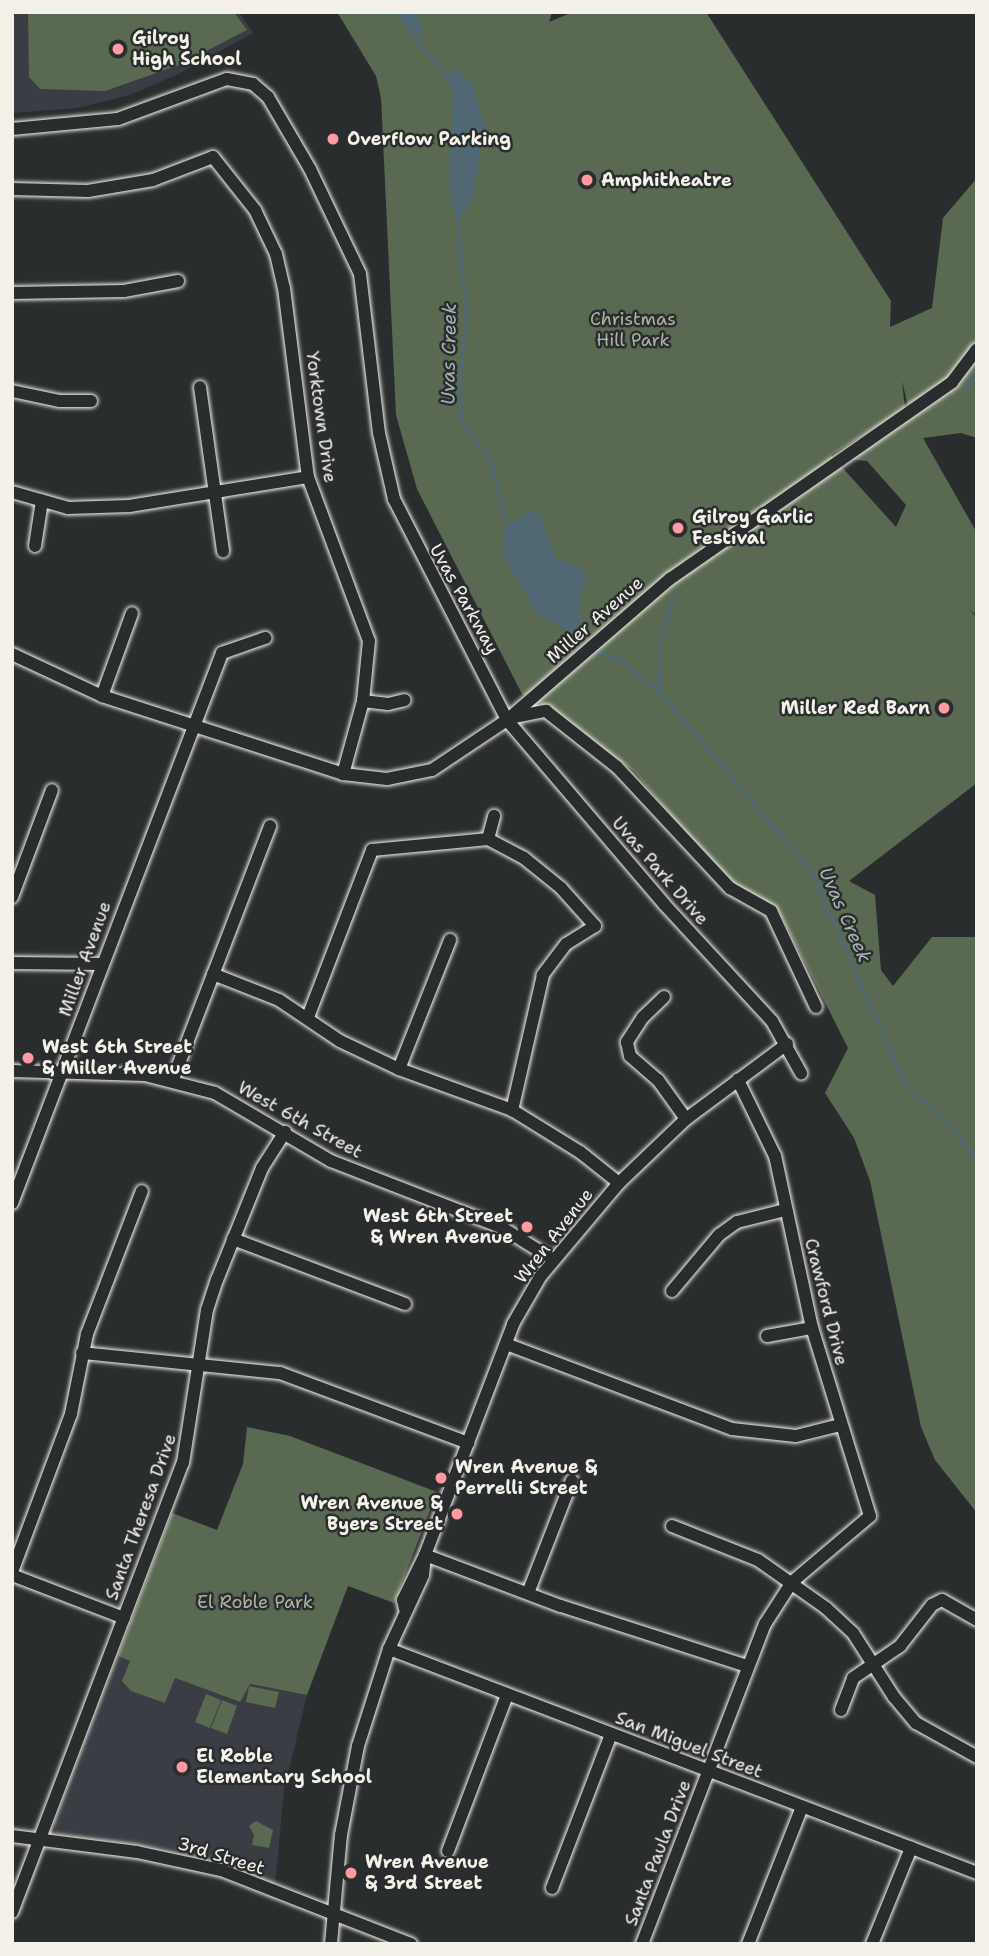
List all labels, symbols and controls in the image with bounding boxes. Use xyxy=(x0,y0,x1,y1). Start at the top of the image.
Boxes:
place label: Gilroy High School xyxy=(132,28,241,70)
marker: Gilroy High School xyxy=(110,41,126,57)
place label: Overflow Parking xyxy=(347,128,511,150)
marker: Overflow Parking xyxy=(325,131,341,147)
place label: Amphitheatre xyxy=(601,169,732,191)
marker: Amphitheatre xyxy=(579,172,595,188)
water label: Uvas Creek xyxy=(437,303,461,405)
park label: Christmas Hill Park xyxy=(590,309,676,352)
street label: Yorktown Drive xyxy=(301,350,341,484)
place label: Gilroy Garlic Festival xyxy=(692,507,813,550)
marker: Gilroy Garlic Festival xyxy=(670,520,686,536)
street label: Uvas Parkway xyxy=(425,540,503,658)
street label: Miller Avenue xyxy=(542,572,648,668)
place label: Miller Red Barn xyxy=(781,697,930,719)
marker: Miller Red Barn xyxy=(936,700,952,716)
street label: Uvas Park Drive xyxy=(607,812,713,930)
water label: Uvas Creek xyxy=(814,864,876,966)
street label: Miller Avenue xyxy=(54,899,116,1019)
place label: West 6th Street & Miller Avenue xyxy=(42,1037,192,1080)
marker: West 6th Street & Miller Avenue xyxy=(20,1050,36,1066)
street label: West 6th Street xyxy=(234,1077,366,1163)
street label: Wren Avenue xyxy=(510,1184,598,1288)
place label: West 6th Street & Wren Avenue xyxy=(363,1206,513,1248)
marker: West 6th Street & Wren Avenue xyxy=(519,1219,535,1235)
street label: Crawford Drive xyxy=(800,1236,852,1368)
street label: Santa Theresa Drive xyxy=(101,1431,181,1603)
place label: Wren Avenue & Perrelli Street xyxy=(455,1457,598,1500)
marker: Wren Avenue & Perrelli Street xyxy=(433,1470,449,1486)
place label: Wren Avenue & Byers Street xyxy=(300,1493,443,1536)
marker: Wren Avenue & Byers Street xyxy=(449,1506,465,1522)
park label: El Roble Park xyxy=(197,1591,313,1613)
street label: San Miguel Street xyxy=(612,1707,766,1783)
place label: El Roble Elementary School xyxy=(196,1746,372,1788)
marker: El Roble Elementary School xyxy=(174,1759,190,1775)
street label: Santa Paula Drive xyxy=(620,1777,696,1929)
street label: 3rd Street xyxy=(175,1832,267,1880)
place label: Wren Avenue & 3rd Street xyxy=(365,1852,489,1895)
marker: Wren Avenue & 3rd Street xyxy=(343,1865,359,1881)

